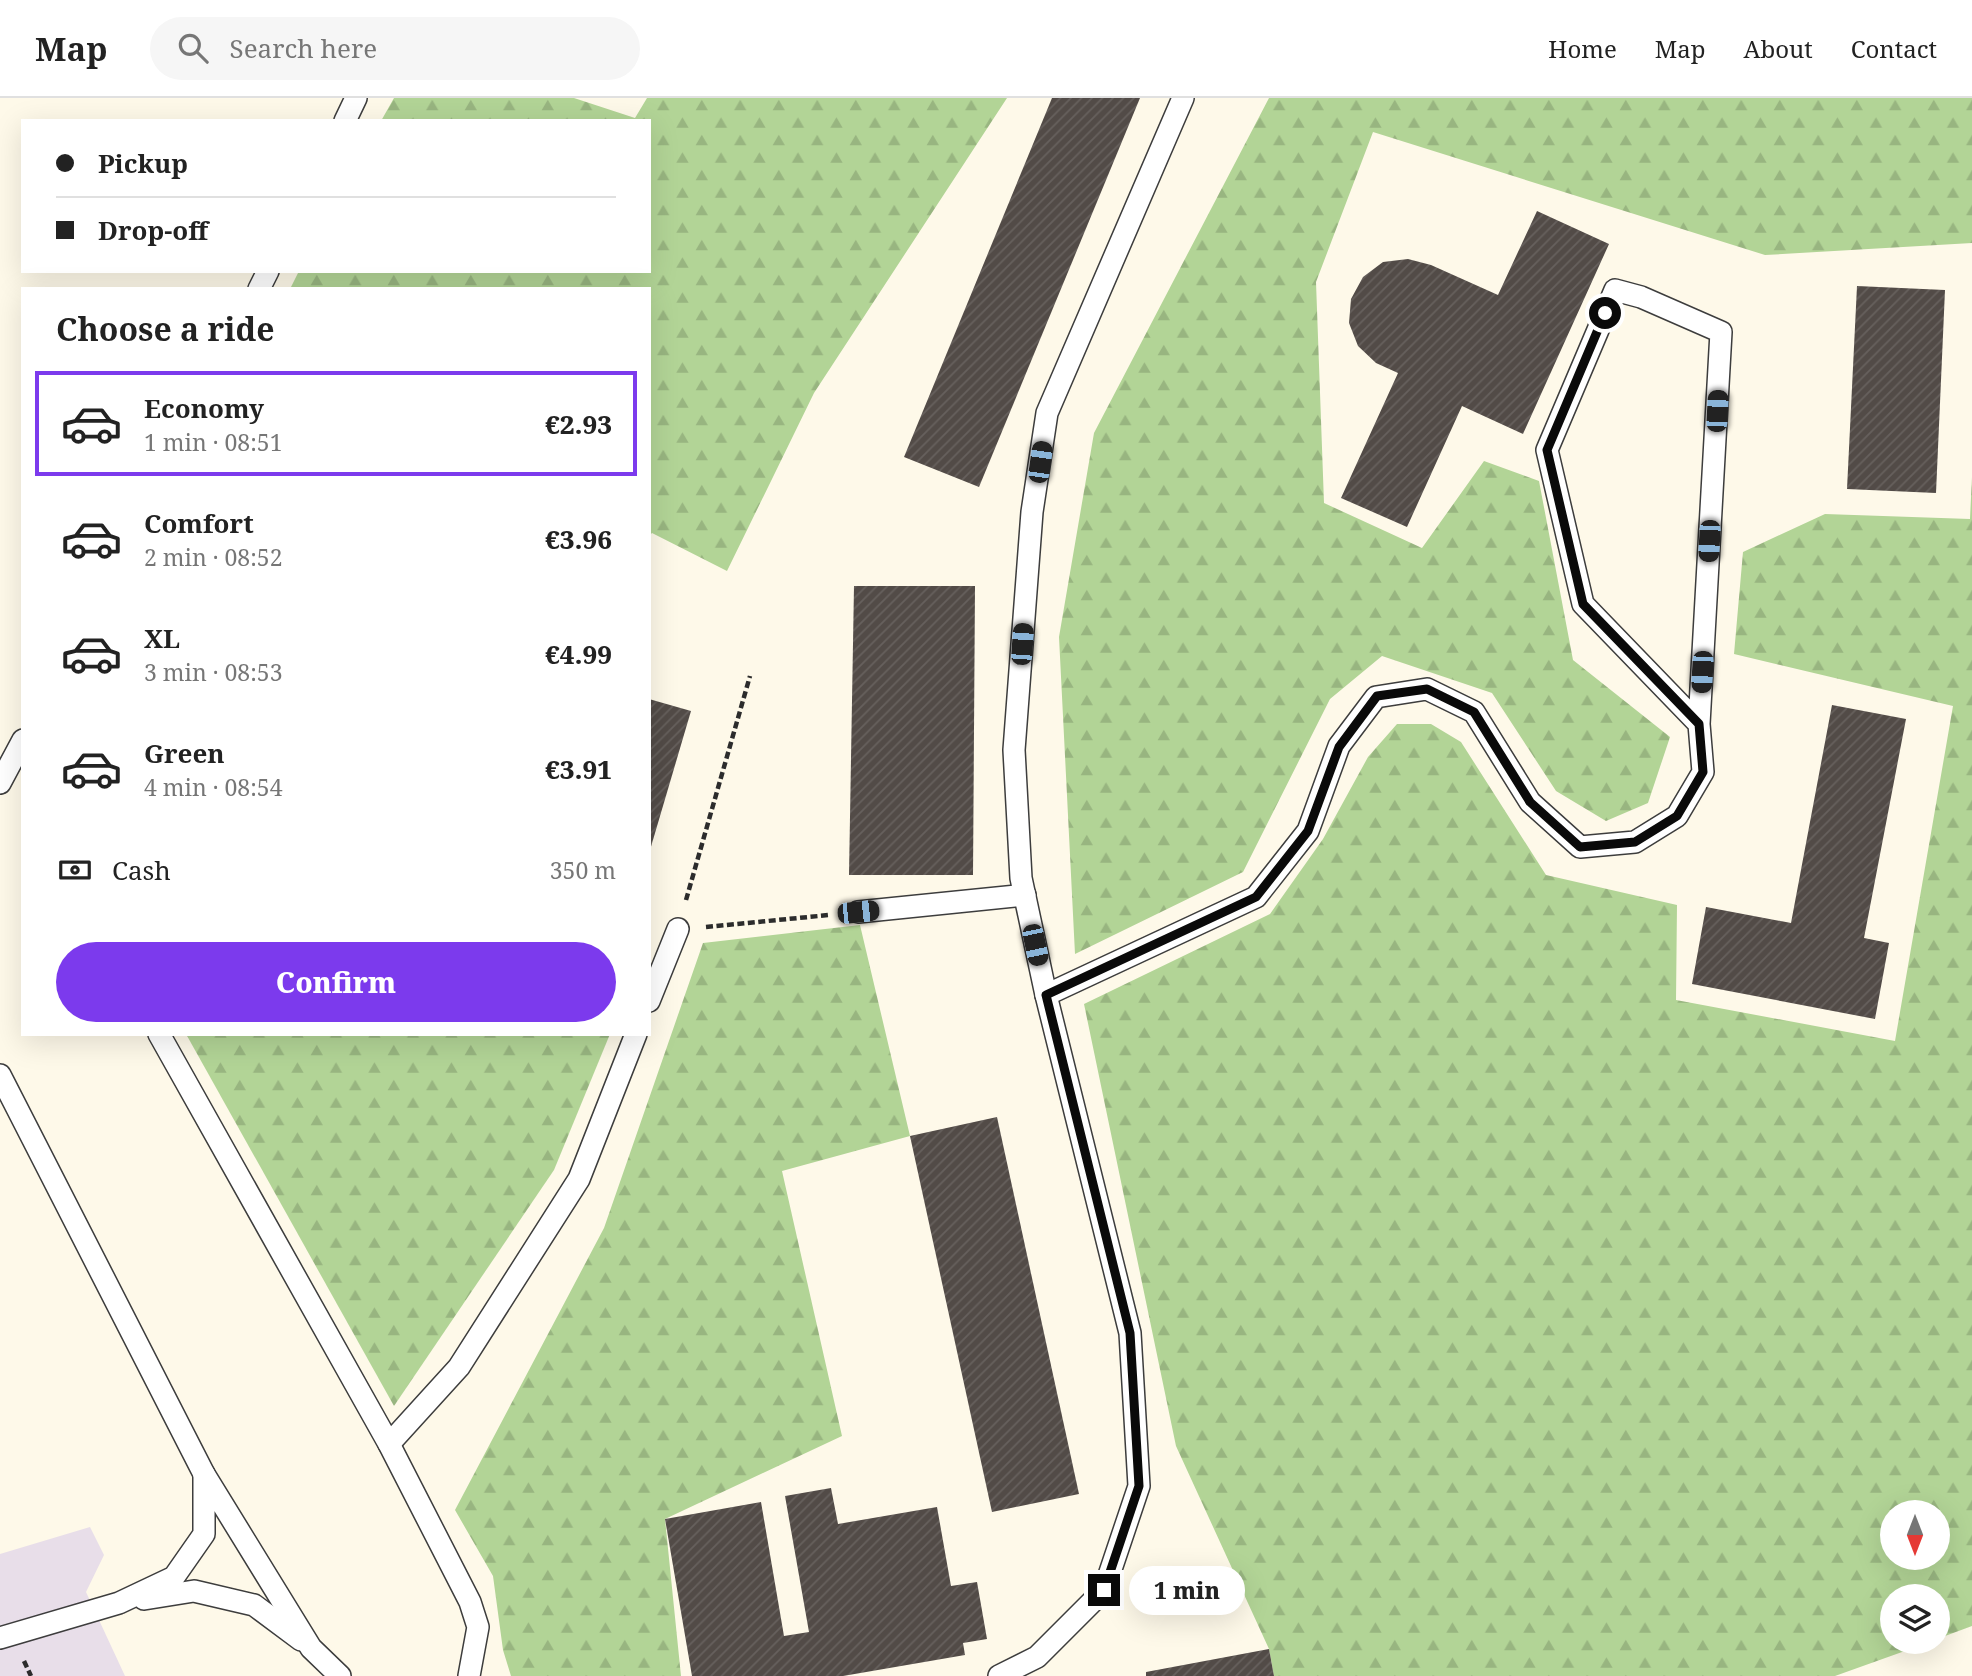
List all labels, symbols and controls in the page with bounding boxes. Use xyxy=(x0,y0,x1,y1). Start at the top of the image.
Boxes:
search box xyxy=(150,17,640,80)
text: Map xyxy=(35,26,108,71)
icon: search xyxy=(174,29,212,67)
text: Search here xyxy=(230,30,377,66)
text: Home xyxy=(1548,32,1617,65)
text: Map xyxy=(1655,32,1706,65)
text: About xyxy=(1744,32,1813,65)
text: Contact xyxy=(1851,32,1937,65)
text: Pickup xyxy=(98,145,188,181)
text: Drop-off xyxy=(98,212,208,248)
route start xyxy=(1589,297,1621,329)
text: Choose a ride xyxy=(56,307,275,350)
car xyxy=(1706,389,1729,433)
text: Economy xyxy=(144,390,264,426)
icon: car xyxy=(60,392,123,455)
text: €2.93 xyxy=(545,406,612,442)
text: 1 min · 08:51 xyxy=(144,426,282,458)
car xyxy=(1027,440,1054,484)
text: Comfort xyxy=(144,505,254,541)
icon: car xyxy=(60,507,123,570)
car xyxy=(1698,519,1721,563)
text: €3.96 xyxy=(545,521,612,557)
text: 2 min · 08:52 xyxy=(144,541,282,573)
text: XL xyxy=(144,620,180,656)
icon: car xyxy=(60,622,123,685)
car xyxy=(1011,622,1034,666)
text: €4.99 xyxy=(545,636,612,672)
car xyxy=(1691,650,1714,694)
text: 3 min · 08:53 xyxy=(144,656,282,688)
text: Green xyxy=(144,735,225,771)
icon: car xyxy=(60,737,123,800)
text: €3.91 xyxy=(545,751,612,787)
text: 4 min · 08:54 xyxy=(144,771,282,803)
icon: cash xyxy=(56,851,94,889)
text: Cash xyxy=(112,852,171,888)
text: 350 m xyxy=(550,854,616,886)
car xyxy=(837,899,880,925)
car xyxy=(1021,922,1050,968)
button: Confirm xyxy=(56,942,616,1022)
north arrow xyxy=(1880,1500,1950,1570)
map controls xyxy=(1880,1500,1950,1654)
callout: 1 min xyxy=(1128,1566,1244,1614)
route end xyxy=(1088,1574,1120,1606)
text: 1 min xyxy=(1154,1574,1220,1606)
button: layers xyxy=(1880,1584,1950,1654)

